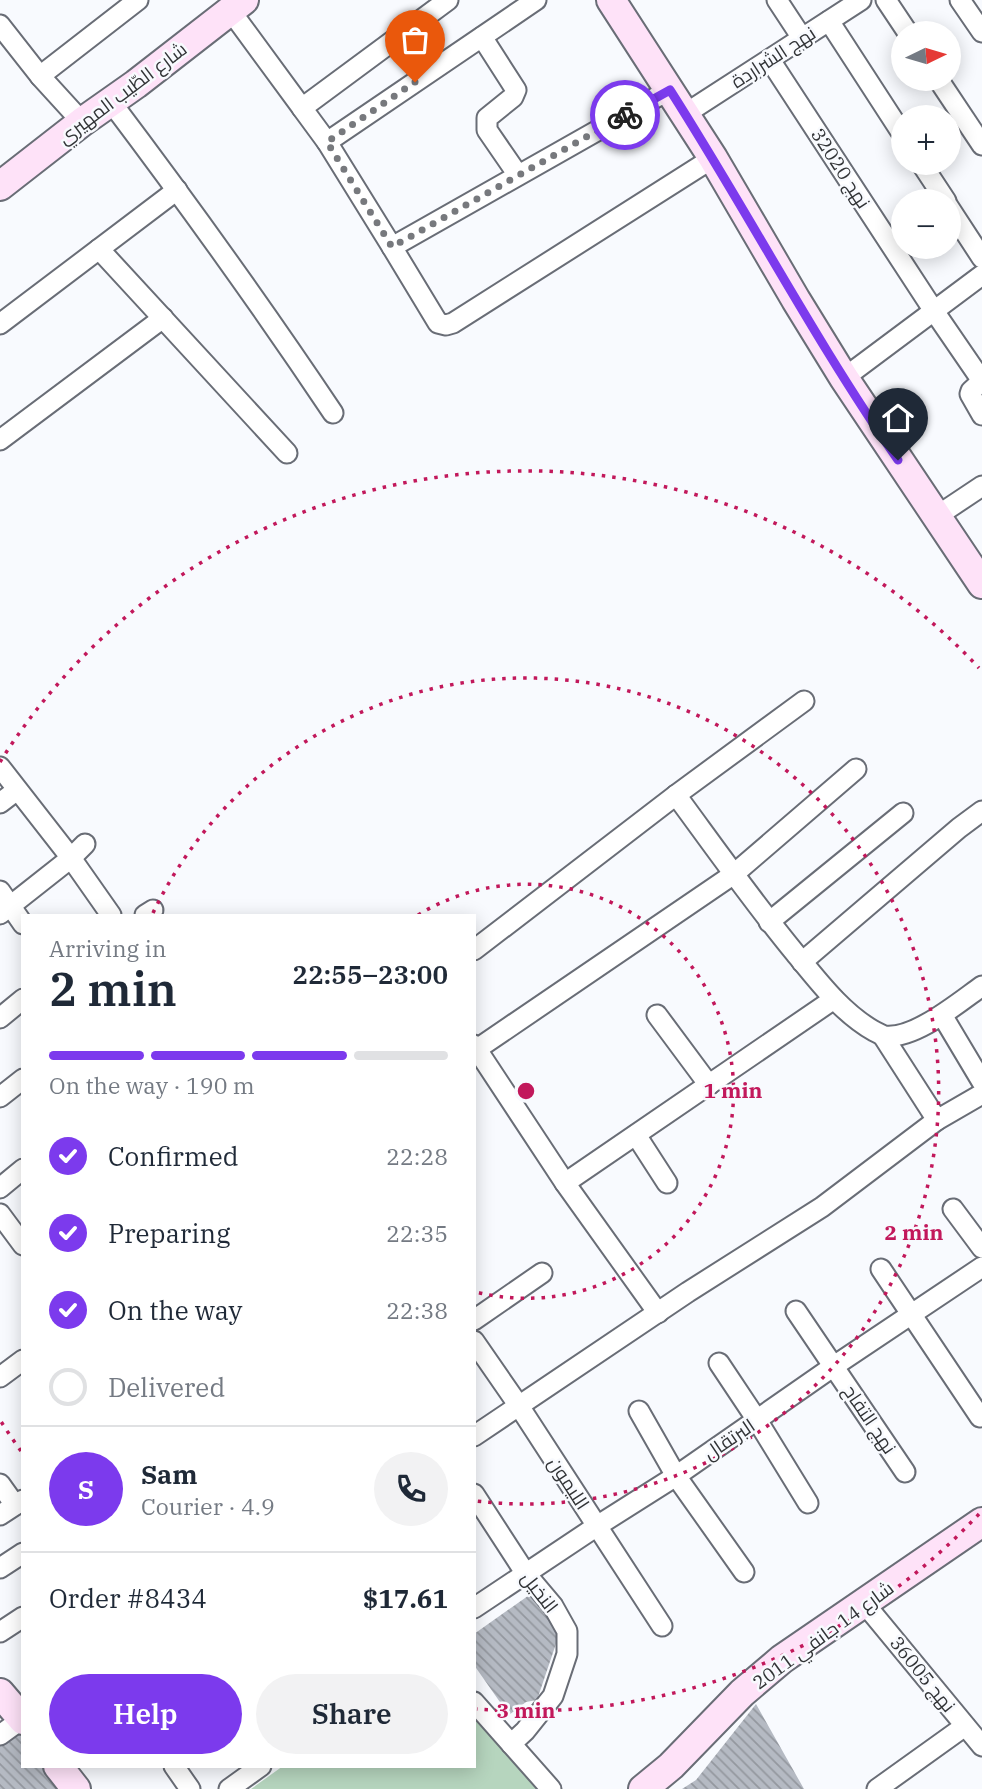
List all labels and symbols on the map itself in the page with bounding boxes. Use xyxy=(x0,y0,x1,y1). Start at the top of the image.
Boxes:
pin xyxy=(385,10,445,82)
street label: نهج الشراردة xyxy=(726,21,821,95)
north arrow xyxy=(891,21,961,91)
street label: شارع الطّيب المهيري xyxy=(53,37,193,152)
courier xyxy=(590,80,660,150)
street label: نهج 32020 xyxy=(804,123,876,214)
pin xyxy=(868,388,928,460)
text: 1 min xyxy=(704,1076,762,1104)
centre of rings xyxy=(514,1079,538,1103)
text: 2 min xyxy=(885,1218,943,1246)
street label: نهج التفاح xyxy=(836,1380,902,1459)
street label: البرتقال xyxy=(699,1413,759,1465)
street label: الليمون xyxy=(543,1452,595,1514)
street label: النخيل xyxy=(516,1566,564,1618)
street label: شارع 14 جانفي 2011 xyxy=(748,1576,900,1697)
street label: نهج 36005 xyxy=(883,1631,961,1718)
text: 3 min xyxy=(497,1696,555,1724)

